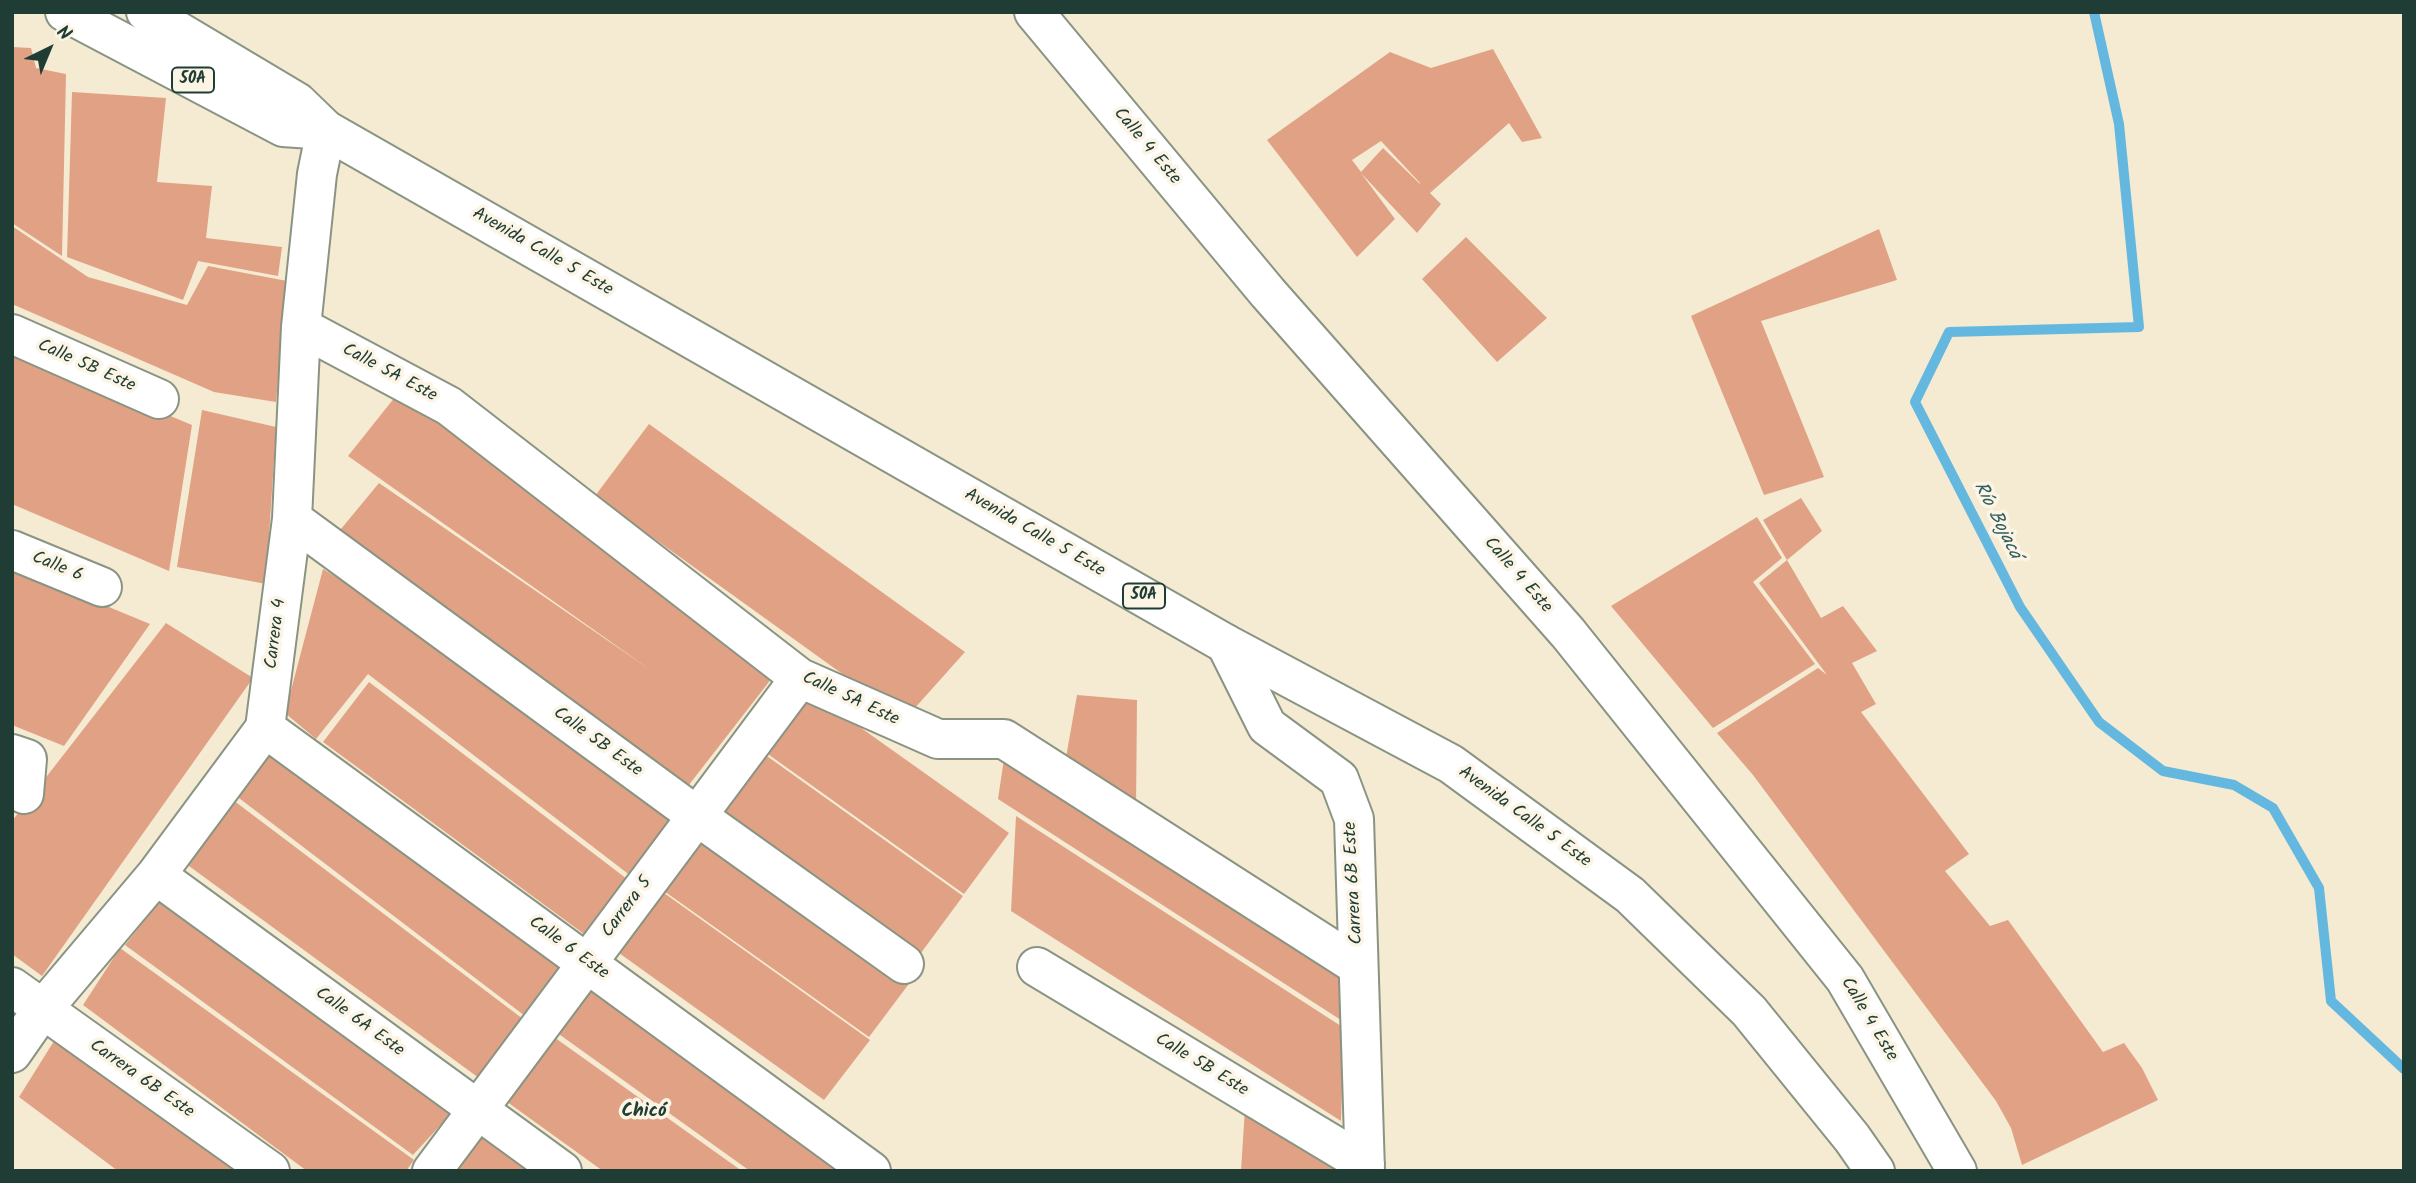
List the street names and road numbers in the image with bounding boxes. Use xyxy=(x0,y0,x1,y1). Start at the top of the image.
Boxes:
road number: 50A xyxy=(172,68,214,92)
street label: Calle 4 Este xyxy=(1108,104,1184,190)
street label: Avenida Calle 5 Este xyxy=(468,204,616,302)
street label: Calle 5B Este xyxy=(34,336,138,398)
street label: Calle 5A Este xyxy=(338,340,440,408)
street label: Avenida Calle 5 Este xyxy=(960,485,1108,583)
street label: Calle 4 Este xyxy=(1478,534,1556,618)
street label: Calle 6 xyxy=(28,548,86,588)
road number: 50A xyxy=(1123,583,1165,608)
street label: Carrera 4 xyxy=(262,598,292,670)
street label: Calle 5A Este xyxy=(798,668,902,732)
street label: Calle 5B Este xyxy=(548,703,646,783)
street label: Avenida Calle 5 Este xyxy=(1453,763,1595,873)
street label: Carrera 6B Este xyxy=(1341,821,1369,945)
street label: Carrera 5 xyxy=(598,873,658,943)
street label: Calle 6 Este xyxy=(524,913,612,985)
street label: Calle 4 Este xyxy=(1835,974,1901,1066)
street label: Calle 6A Este xyxy=(310,983,408,1063)
street label: Calle 5B Este xyxy=(1150,1030,1252,1102)
street label: Carrera 6B Este xyxy=(85,1036,197,1124)

